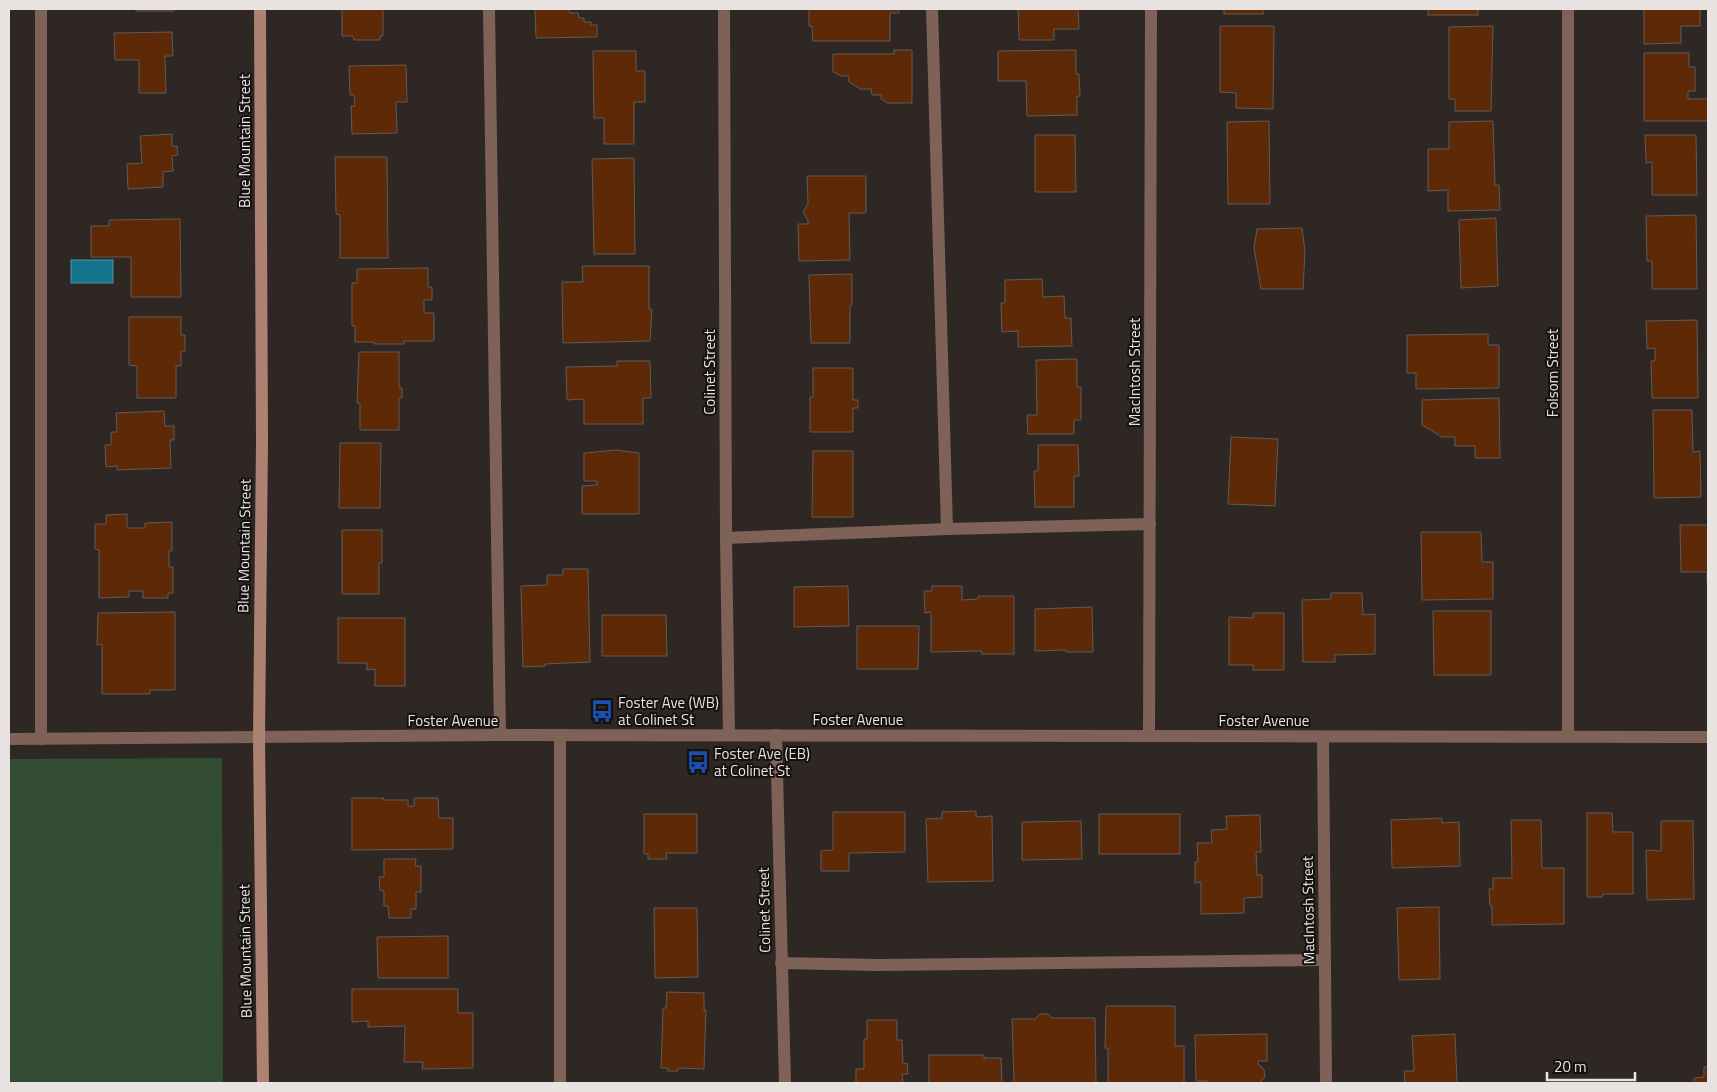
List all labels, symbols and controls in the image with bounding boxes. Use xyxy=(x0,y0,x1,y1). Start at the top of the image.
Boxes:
street label: Blue Mountain Street xyxy=(233,73,256,208)
street label: MacIntosh Street xyxy=(1123,317,1146,426)
street label: Folsom Street xyxy=(1541,328,1564,417)
street label: Colinet Street xyxy=(698,329,721,415)
street label: Blue Mountain Street xyxy=(231,478,257,613)
place label: Foster Ave (WB) at Colinet St xyxy=(618,691,719,731)
bus stop icon: Foster Ave (WB) at Colinet St xyxy=(589,698,615,724)
street label: Foster Avenue xyxy=(813,708,903,731)
street label: Foster Avenue xyxy=(408,709,498,732)
street label: Foster Avenue xyxy=(1219,709,1309,732)
place label: Foster Ave (EB) at Colinet St xyxy=(714,742,810,782)
bus stop icon: Foster Ave (EB) at Colinet St xyxy=(685,749,711,775)
street label: MacIntosh Street xyxy=(1296,855,1320,964)
street label: Colinet Street xyxy=(752,866,776,953)
street label: Blue Mountain Street xyxy=(232,883,258,1018)
scale bar xyxy=(1547,1050,1634,1082)
text: 20 m xyxy=(1554,1055,1587,1078)

